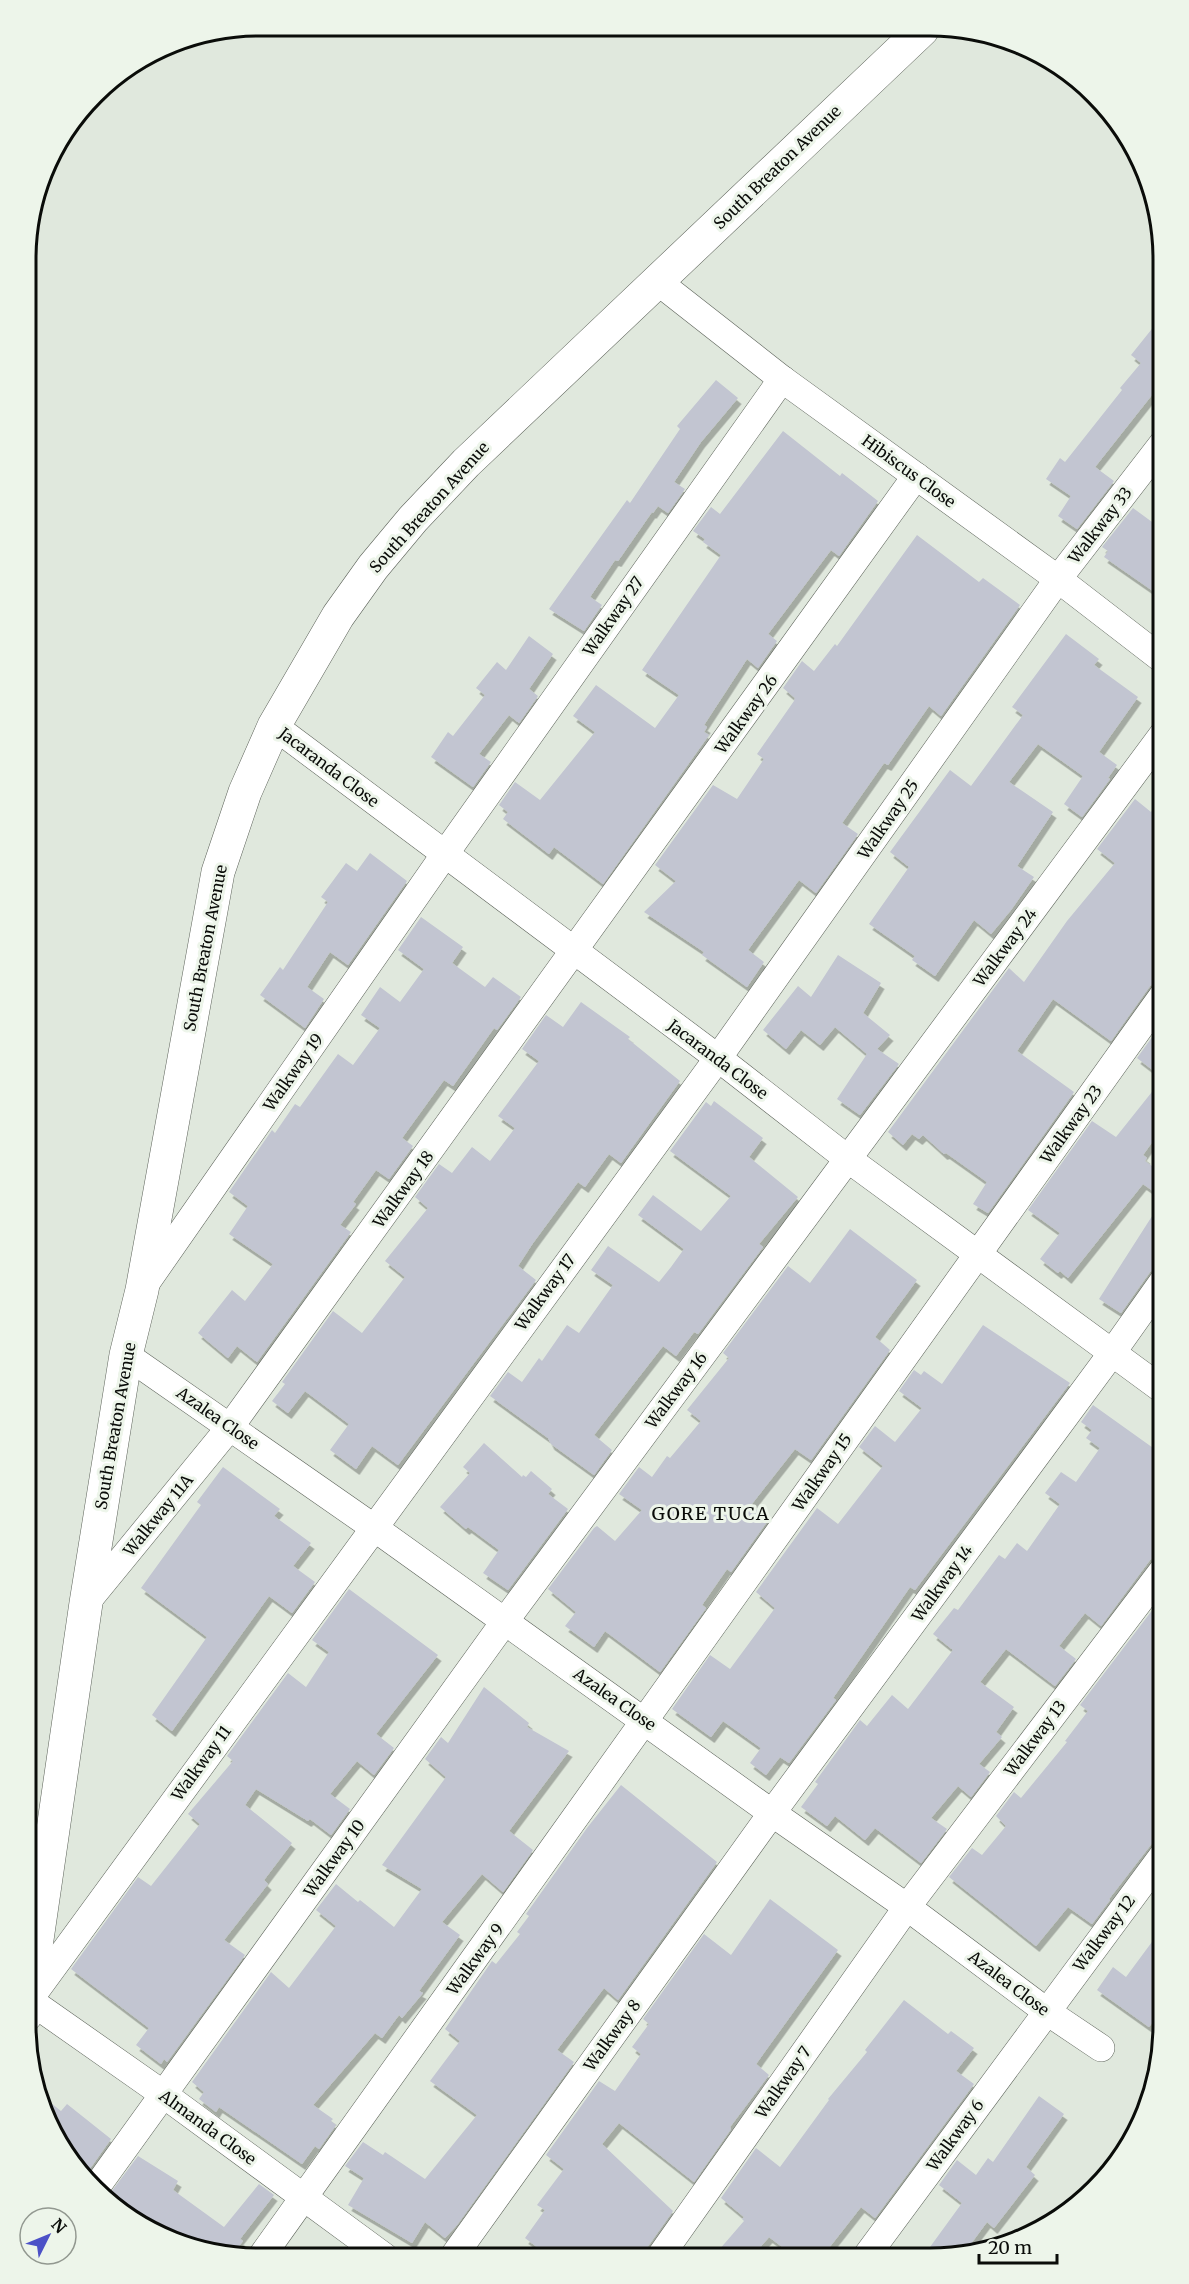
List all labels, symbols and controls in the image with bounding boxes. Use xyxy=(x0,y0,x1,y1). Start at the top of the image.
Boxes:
street label: South Breaton Avenue xyxy=(709,101,845,233)
street label: Hibiscus Close xyxy=(858,430,960,512)
street label: South Breaton Avenue xyxy=(365,437,493,577)
street label: Walkway 33 xyxy=(1063,483,1136,568)
street label: Walkway 27 xyxy=(578,573,648,660)
street label: Walkway 26 xyxy=(710,670,782,758)
street label: Jacaranda Close xyxy=(274,722,383,811)
street label: Walkway 25 xyxy=(853,775,923,863)
street label: South Breaton Avenue xyxy=(179,863,231,1033)
street label: Walkway 24 xyxy=(968,904,1041,991)
street label: Jacaranda Close xyxy=(663,1014,772,1103)
street label: Walkway 19 xyxy=(258,1029,327,1115)
street label: Walkway 23 xyxy=(1035,1081,1106,1168)
street label: Walkway 18 xyxy=(368,1147,438,1232)
street label: Walkway 17 xyxy=(510,1250,579,1335)
street label: South Breaton Avenue xyxy=(90,1341,140,1511)
street label: Walkway 16 xyxy=(640,1348,711,1433)
street label: Azalea Close xyxy=(172,1382,263,1454)
street label: Walkway 15 xyxy=(787,1429,856,1515)
street label: Walkway 11A xyxy=(118,1469,198,1561)
district label: GORE TUCA xyxy=(652,1502,770,1525)
street label: Walkway 14 xyxy=(907,1541,977,1626)
street label: Azalea Close xyxy=(569,1663,660,1735)
street label: Walkway 13 xyxy=(999,1696,1070,1781)
street label: Walkway 11 xyxy=(166,1722,235,1805)
street label: Walkway 10 xyxy=(299,1815,369,1901)
street label: Walkway 12 xyxy=(1068,1891,1139,1976)
street label: Walkway 9 xyxy=(442,1919,508,2000)
street label: Azalea Close xyxy=(964,1946,1053,2020)
street label: Walkway 8 xyxy=(579,1995,645,2075)
street label: Walkway 7 xyxy=(750,2042,815,2123)
street label: Almanda Close xyxy=(155,2085,260,2169)
street label: Walkway 6 xyxy=(922,2095,988,2176)
north arrow xyxy=(18,2206,78,2266)
text: N xyxy=(47,2214,71,2237)
scale bar xyxy=(979,2227,1057,2265)
text: 20 m xyxy=(988,2236,1032,2259)

